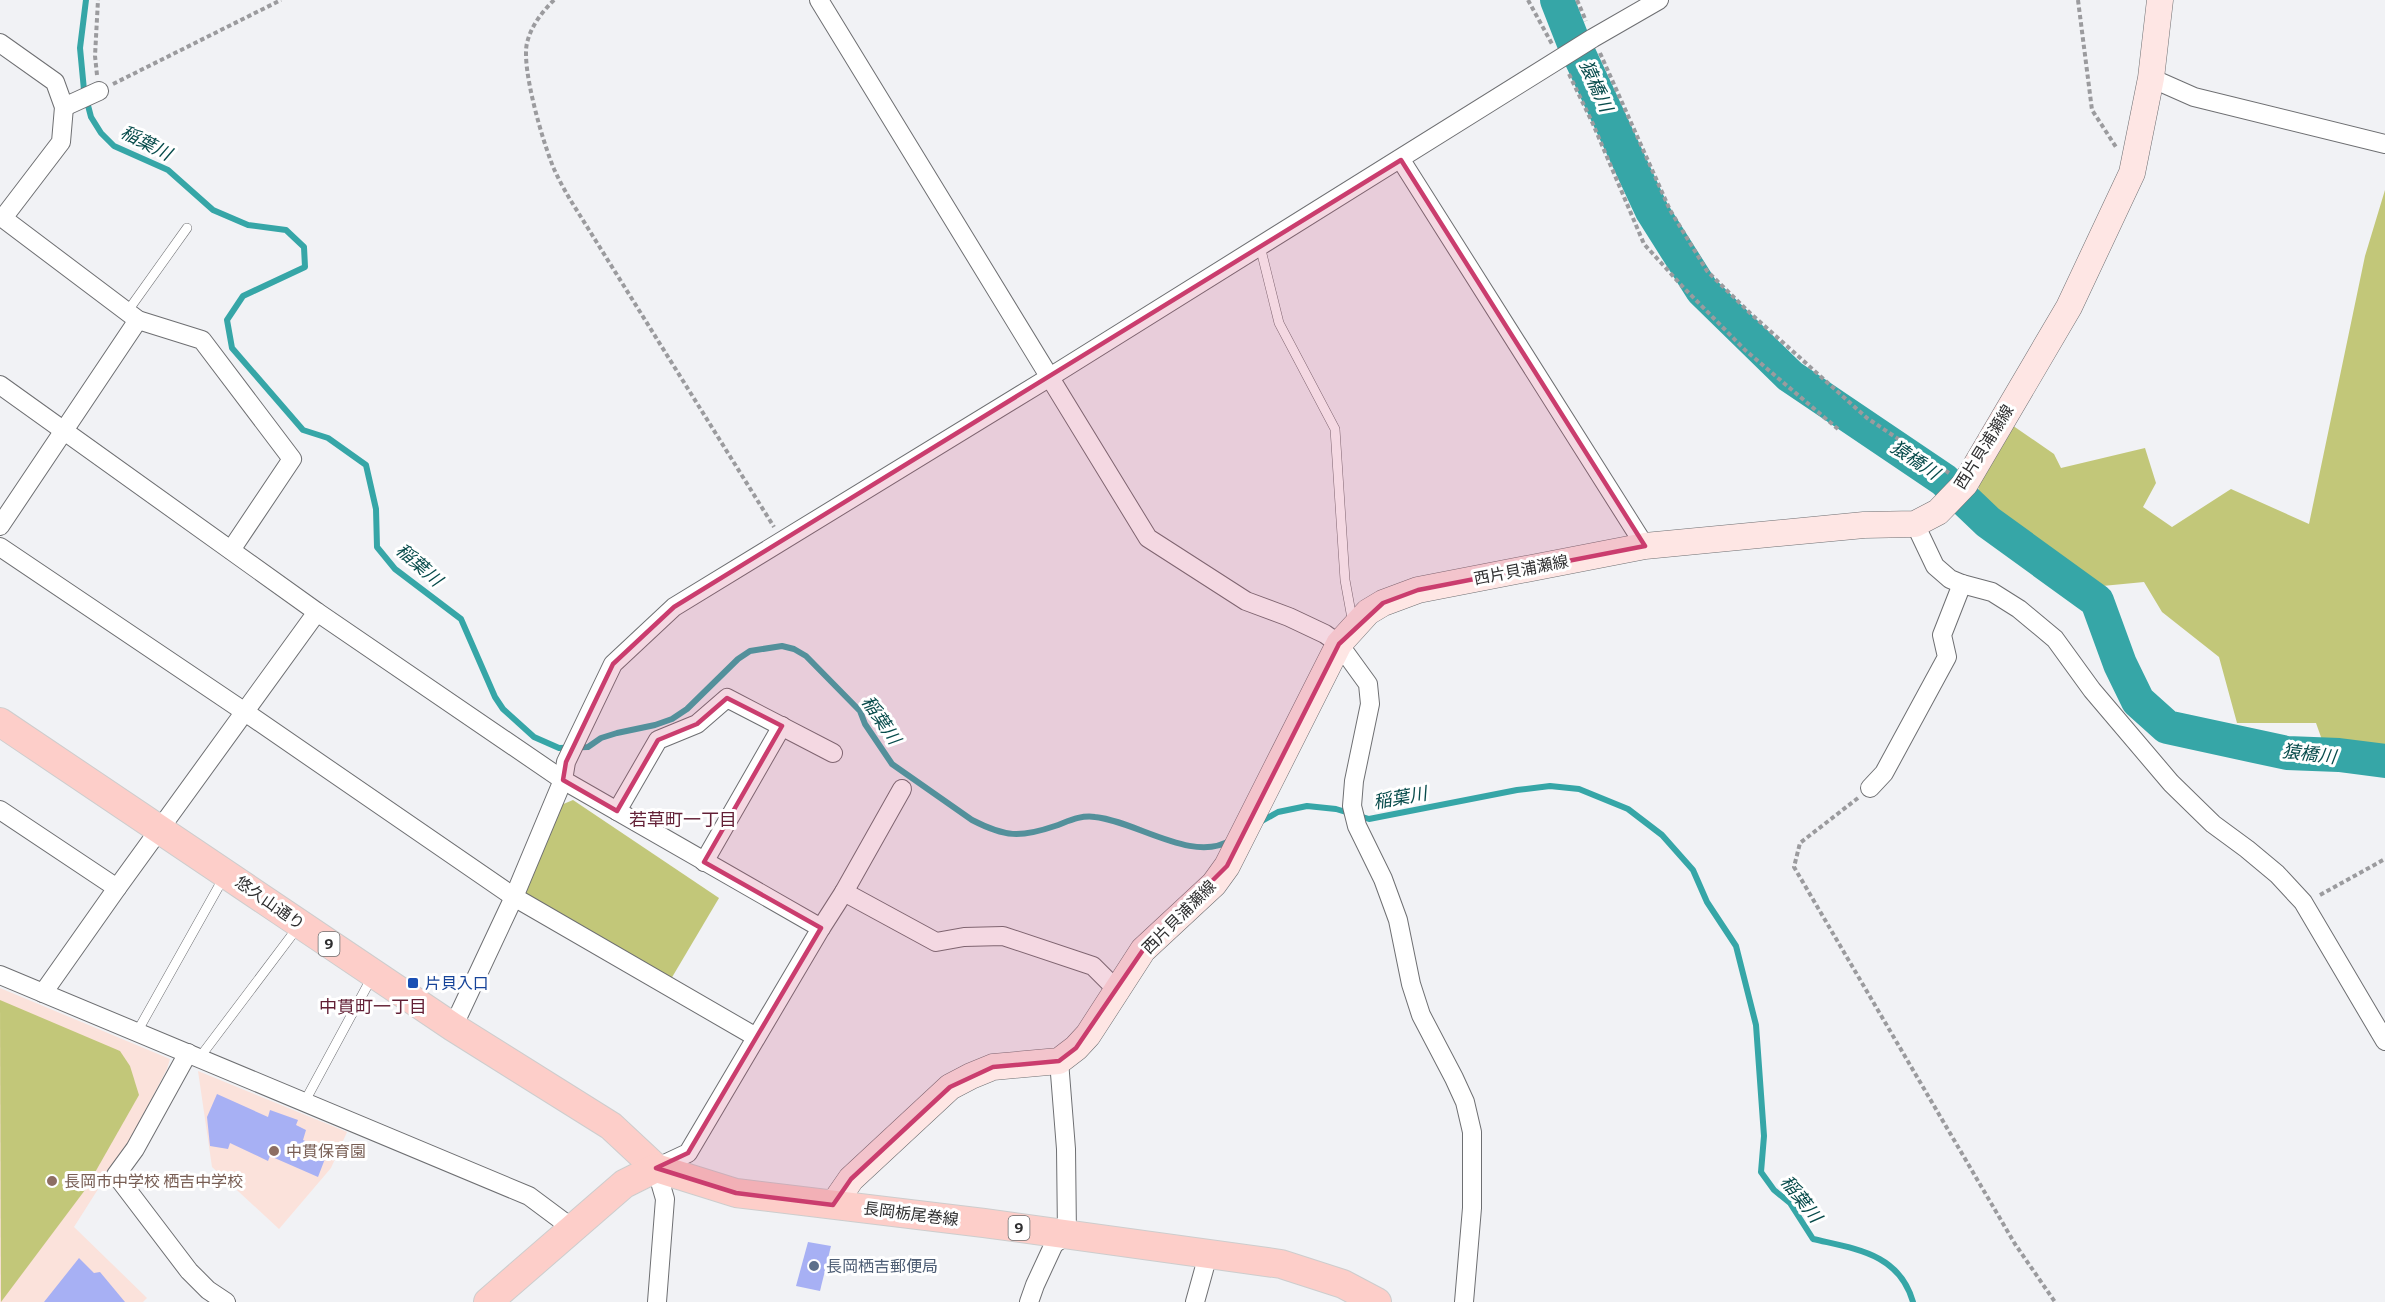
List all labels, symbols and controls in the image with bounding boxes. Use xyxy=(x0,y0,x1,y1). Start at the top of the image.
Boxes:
water label: 猿橋川 xyxy=(1575,57,1618,117)
water label: 稲葉川 xyxy=(117,121,177,166)
street label: 西片貝浦瀬線 xyxy=(1951,401,2017,493)
water label: 猿橋川 xyxy=(1886,436,1945,485)
water label: 稲葉川 xyxy=(391,539,448,592)
street label: 西片貝浦瀬線 xyxy=(1472,552,1570,588)
water label: 稲葉川 xyxy=(857,691,906,750)
water label: 猿橋川 xyxy=(2281,740,2339,768)
water label: 稲葉川 xyxy=(1372,782,1430,814)
district label: 若草町一丁目 xyxy=(629,809,737,831)
street label: 悠久山通り xyxy=(232,872,308,934)
street label: 西片貝浦瀬線 xyxy=(1138,876,1220,958)
road number: 9 xyxy=(318,932,340,956)
place label: 片貝入口 xyxy=(425,974,489,993)
marker: 片貝入口 xyxy=(406,976,420,990)
district label: 中貫町一丁目 xyxy=(319,996,427,1018)
place label: 中貫保育園 xyxy=(286,1142,366,1161)
marker: 中貫保育園 xyxy=(267,1144,281,1158)
water label: 稲葉川 xyxy=(1776,1171,1828,1229)
place label: 長岡市中学校 栖吉中学校 xyxy=(64,1172,243,1191)
marker: 長岡市中学校 栖吉中学校 xyxy=(45,1174,59,1188)
street label: 長岡栃尾巻線 xyxy=(862,1199,960,1229)
road number: 9 xyxy=(1008,1216,1030,1240)
place label: 長岡栖吉郵便局 xyxy=(826,1257,938,1276)
marker: 長岡栖吉郵便局 xyxy=(807,1259,821,1273)

